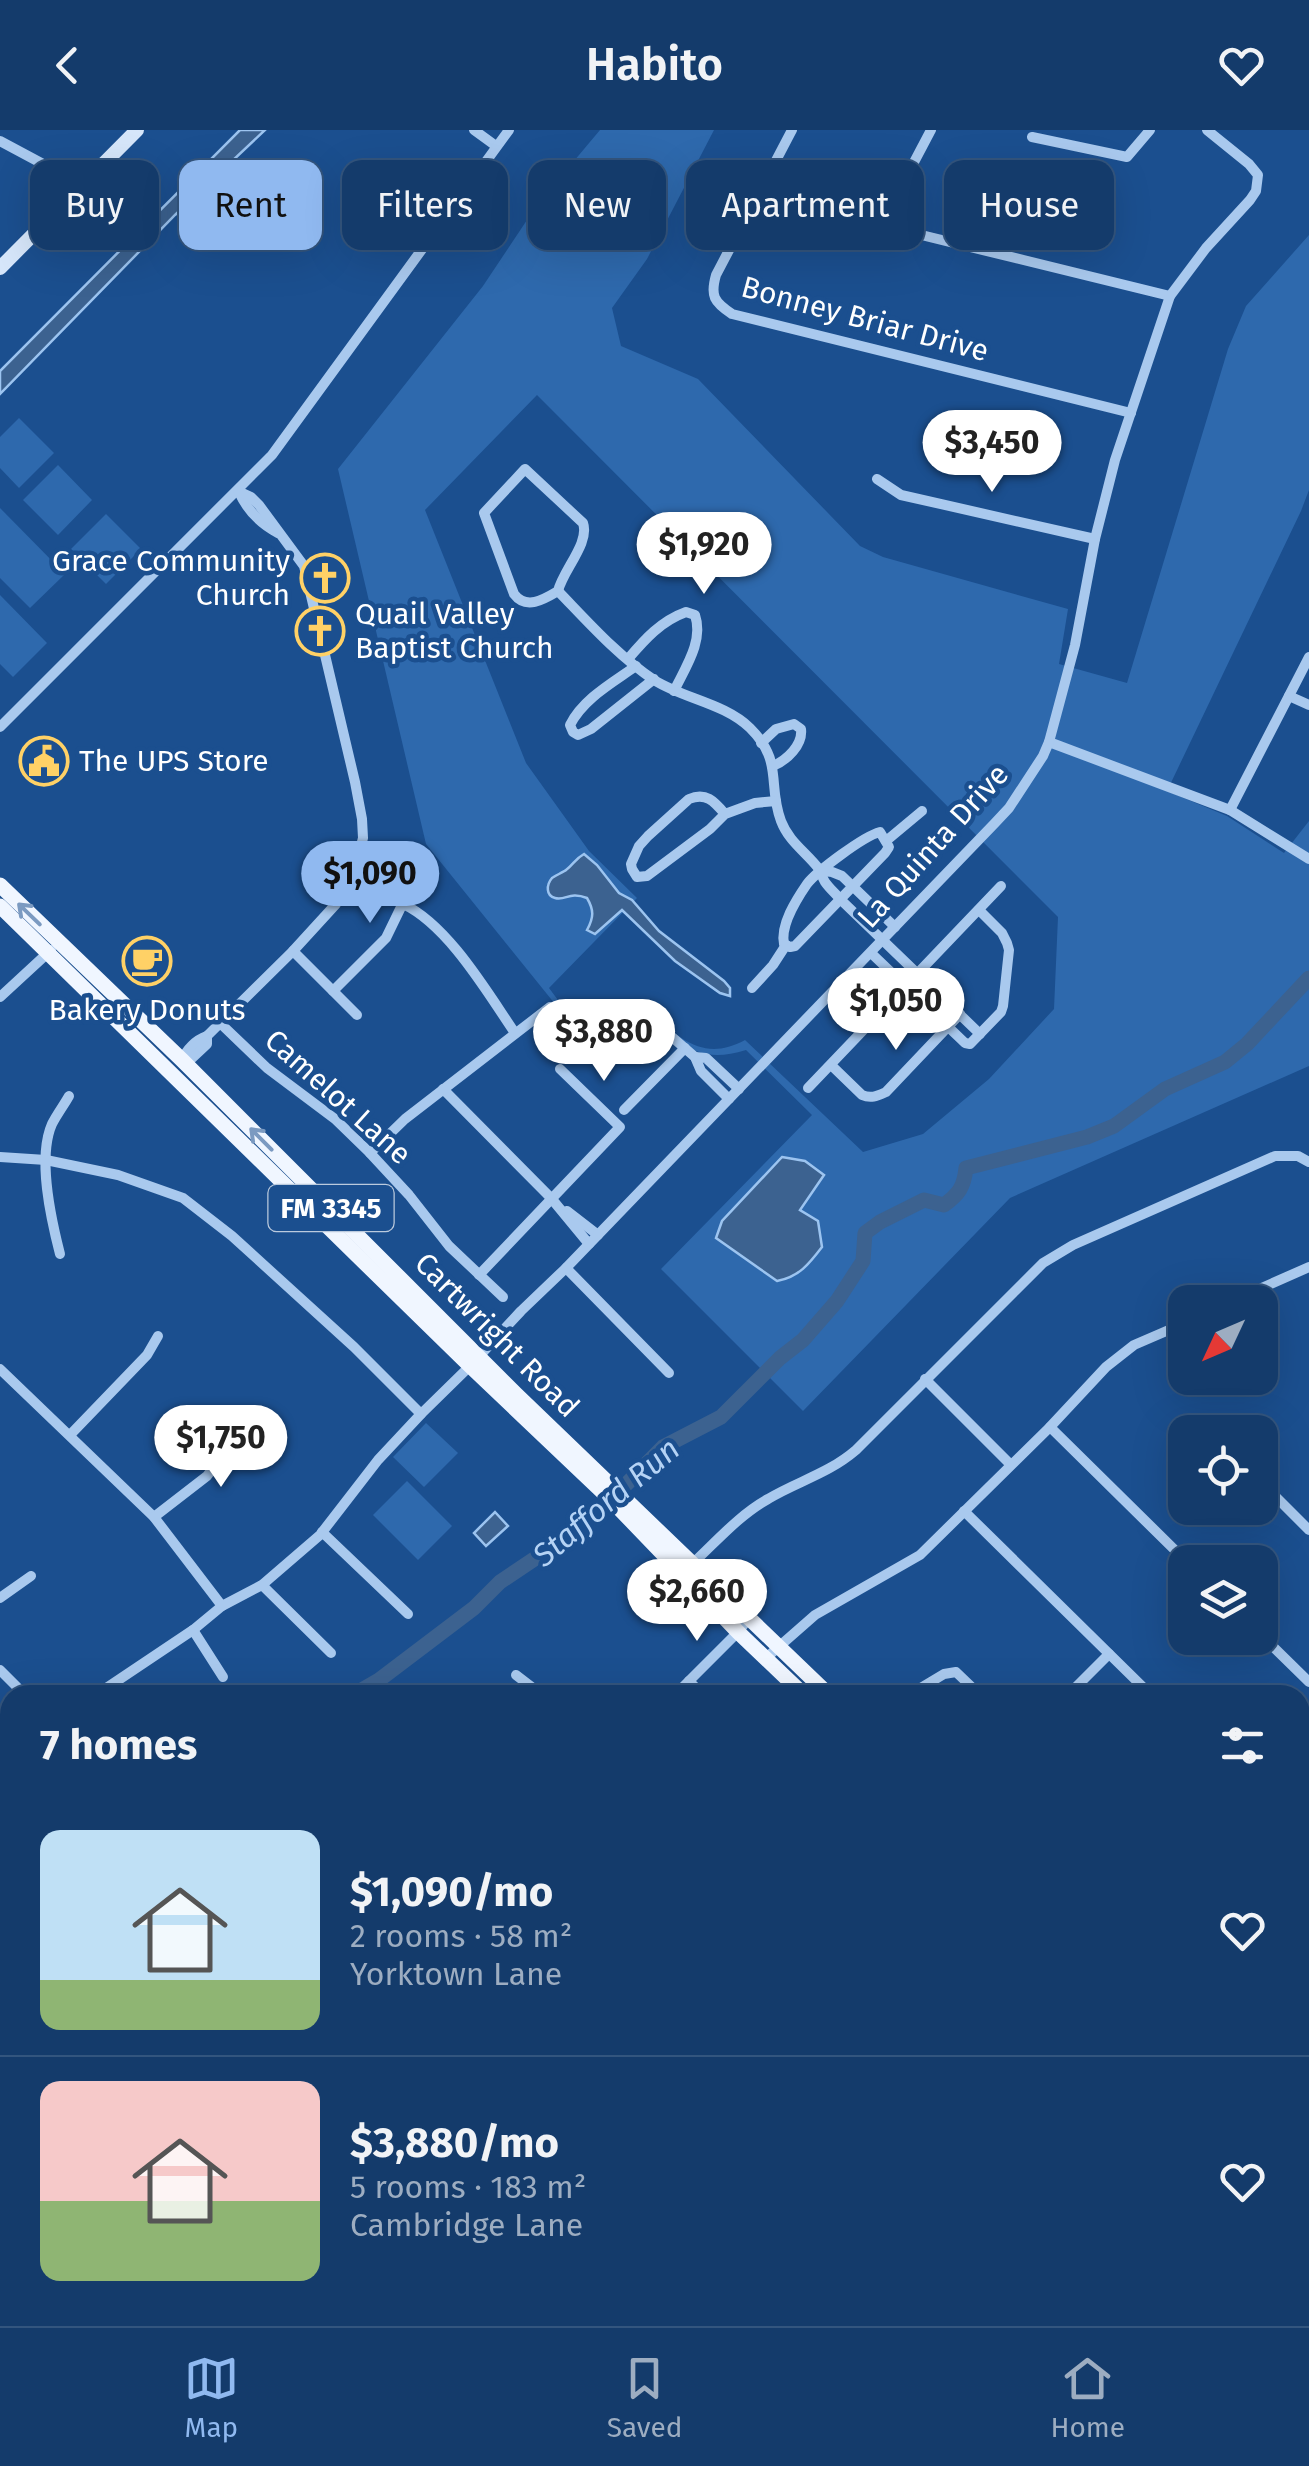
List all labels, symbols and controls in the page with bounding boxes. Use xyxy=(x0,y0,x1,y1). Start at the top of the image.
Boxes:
icon: back xyxy=(40,38,95,93)
text: Habito xyxy=(586,38,723,92)
icon: heart xyxy=(1214,38,1269,93)
chip: Buy xyxy=(30,160,159,250)
chip: Rent xyxy=(179,160,322,250)
chip: Filters xyxy=(342,160,508,250)
chip: New xyxy=(528,160,666,250)
chip: Apartment xyxy=(686,160,924,250)
chip: House xyxy=(944,160,1114,250)
street label: Bonney Briar Drive xyxy=(738,269,992,369)
pin: $3,450 xyxy=(911,410,1073,495)
text: $3,450 xyxy=(945,423,1039,461)
pin: $1,920 xyxy=(623,512,785,597)
text: $1,920 xyxy=(659,525,749,563)
place label: Grace Community Church xyxy=(52,543,290,613)
church icon: Grace Community Church xyxy=(299,552,351,604)
place label: Quail Valley Baptist Church xyxy=(355,596,554,666)
church icon: Quail Valley Baptist Church xyxy=(294,605,346,657)
public building icon: The UPS Store xyxy=(18,735,70,787)
place label: The UPS Store xyxy=(79,743,269,779)
street label: La Quinta Drive xyxy=(850,757,1016,935)
pin: $1,090 xyxy=(289,841,451,926)
text: $1,090 xyxy=(323,854,417,892)
one-way arrow xyxy=(18,902,42,926)
cafe icon: Bakery Donuts xyxy=(121,935,173,987)
pin: $1,050 xyxy=(815,968,977,1053)
text: $1,050 xyxy=(849,981,943,1019)
place label: Bakery Donuts xyxy=(48,992,246,1028)
pin: $3,880 xyxy=(523,999,685,1084)
text: $3,880 xyxy=(555,1012,653,1050)
street label: Camelot Lane xyxy=(257,1022,419,1172)
one-way arrow xyxy=(250,1128,274,1152)
road number: FM 3345 xyxy=(268,1185,394,1231)
street label: Cartwright Road xyxy=(407,1245,587,1425)
north arrow xyxy=(1168,1285,1278,1395)
map controls xyxy=(1168,1285,1278,1655)
pin: $1,750 xyxy=(140,1405,302,1490)
button: locate xyxy=(1168,1415,1278,1525)
text: $1,750 xyxy=(176,1418,266,1456)
water label: Stafford Run xyxy=(524,1430,687,1575)
button: layers xyxy=(1168,1545,1278,1655)
pin: $2,660 xyxy=(616,1559,778,1644)
text: $2,660 xyxy=(649,1572,745,1610)
icon: filters xyxy=(1215,1718,1270,1773)
text: 7 homes xyxy=(40,1720,197,1770)
text: $1,090/mo xyxy=(350,1867,553,1917)
icon: home xyxy=(120,1870,240,1990)
icon: heart xyxy=(1215,1903,1270,1958)
text: 2 rooms · 58 m² xyxy=(350,1917,572,1955)
text: Yorktown Lane xyxy=(350,1955,562,1993)
text: $3,880/mo xyxy=(350,2118,559,2168)
icon: home xyxy=(120,2121,240,2241)
icon: heart xyxy=(1215,2154,1270,2209)
text: 5 rooms · 183 m² xyxy=(350,2168,586,2206)
text: Cambridge Lane xyxy=(350,2206,583,2244)
tab: Map xyxy=(184,2351,239,2444)
tab: Saved xyxy=(607,2351,683,2444)
tab: Home xyxy=(1050,2351,1125,2444)

